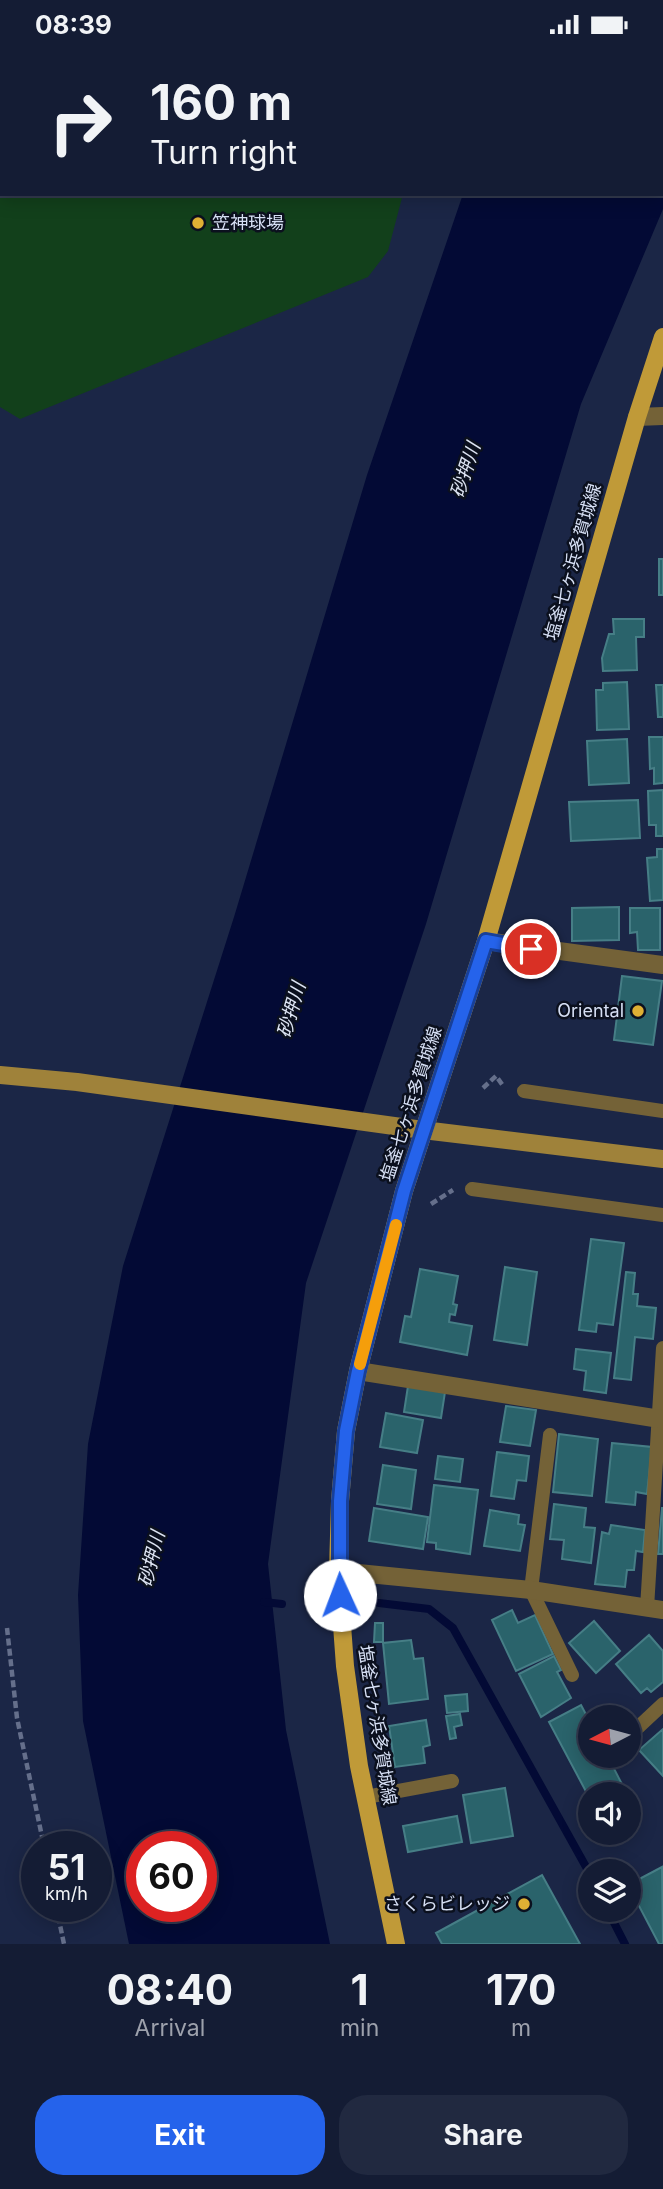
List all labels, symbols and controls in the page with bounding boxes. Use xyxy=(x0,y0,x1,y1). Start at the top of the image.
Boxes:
text: 08:39 xyxy=(35,9,112,40)
text: 160 m xyxy=(150,73,292,132)
icon: right xyxy=(35,77,126,168)
text: Turn right xyxy=(150,133,297,172)
place label: 笠神球場 xyxy=(212,212,284,233)
marker: 笠神球場 xyxy=(190,215,206,231)
water label: 砂押川 xyxy=(446,438,486,501)
street label: 塩釜七ヶ浜多賀城線 xyxy=(540,481,605,643)
pin xyxy=(501,919,561,979)
icon: arrive xyxy=(512,930,550,968)
water label: 砂押川 xyxy=(273,978,311,1041)
place label: Oriental xyxy=(557,1000,624,1021)
marker: Oriental xyxy=(630,1003,646,1019)
street label: 塩釜七ヶ浜多賀城線 xyxy=(376,1024,446,1184)
water label: 砂押川 xyxy=(133,1527,170,1590)
position arrow xyxy=(303,1558,377,1632)
street label: 塩釜七ヶ浜多賀城線 xyxy=(354,1643,401,1807)
north arrow xyxy=(578,1705,640,1767)
map controls xyxy=(578,1705,641,1922)
button: sound xyxy=(578,1782,641,1845)
speed limit sign: 60 xyxy=(126,1831,217,1922)
text: 51 xyxy=(48,1846,85,1888)
button: layers xyxy=(578,1859,641,1922)
text: km/h xyxy=(45,1883,88,1904)
place label: さくらビレッジ xyxy=(384,1893,510,1914)
marker: さくらビレッジ xyxy=(516,1896,532,1912)
text: 08:40 xyxy=(107,1964,233,2015)
text: 1 xyxy=(351,1964,369,2015)
text: 170 xyxy=(486,1964,556,2015)
text: Arrival xyxy=(135,2014,205,2042)
text: min xyxy=(340,2014,379,2042)
text: m xyxy=(511,2014,531,2042)
button: Exit xyxy=(35,2095,325,2175)
button: Share xyxy=(339,2095,628,2175)

